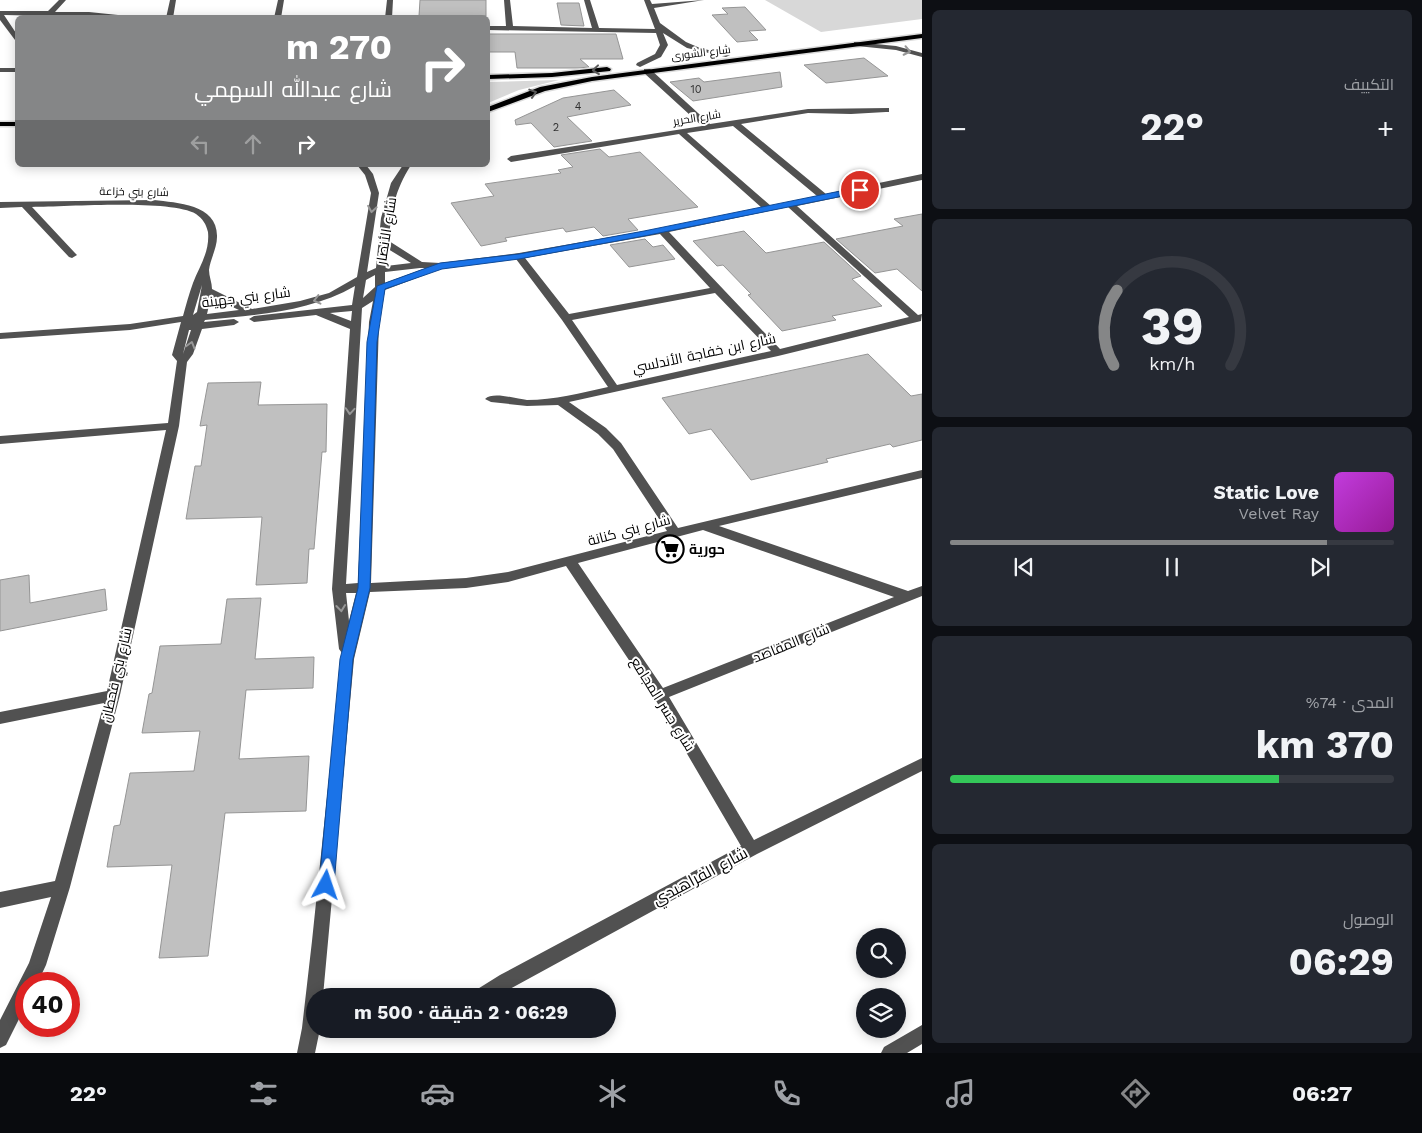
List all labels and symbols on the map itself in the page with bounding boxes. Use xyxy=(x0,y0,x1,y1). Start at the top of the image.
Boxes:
street label: شارع الشورى xyxy=(671,43,731,64)
one-way arrow xyxy=(903,45,912,56)
one-way arrow xyxy=(592,64,600,75)
house number: 10 xyxy=(690,83,702,96)
one-way arrow xyxy=(528,88,537,98)
house number: 4 xyxy=(575,100,582,113)
street label: شارع الحرير xyxy=(671,108,722,129)
house number: 2 xyxy=(553,121,559,134)
pin xyxy=(839,169,881,211)
street label: شارع بني خزاعة xyxy=(99,185,169,201)
street label: شارع الأنصار xyxy=(373,196,400,267)
one-way arrow xyxy=(367,206,378,214)
street label: شارع بني جهينة xyxy=(201,284,292,314)
one-way arrow xyxy=(313,294,322,305)
street label: شارع ابن خفاجة الأندلسي xyxy=(631,330,778,379)
one-way arrow xyxy=(186,341,196,350)
one-way arrow xyxy=(344,408,355,416)
street label: شارع بني كنانة xyxy=(586,511,673,553)
supermarket icon: حورية xyxy=(655,534,685,564)
place label: حورية xyxy=(689,541,725,558)
one-way arrow xyxy=(335,605,346,613)
street label: شارع المقاصد xyxy=(750,620,832,667)
street label: شارع بني قحطان xyxy=(97,626,139,725)
street label: شارع جسر المجامع xyxy=(627,654,698,755)
street label: شارع الفراهيدي xyxy=(649,843,753,913)
position arrow xyxy=(299,858,351,910)
speed limit sign: 40 xyxy=(15,972,80,1037)

